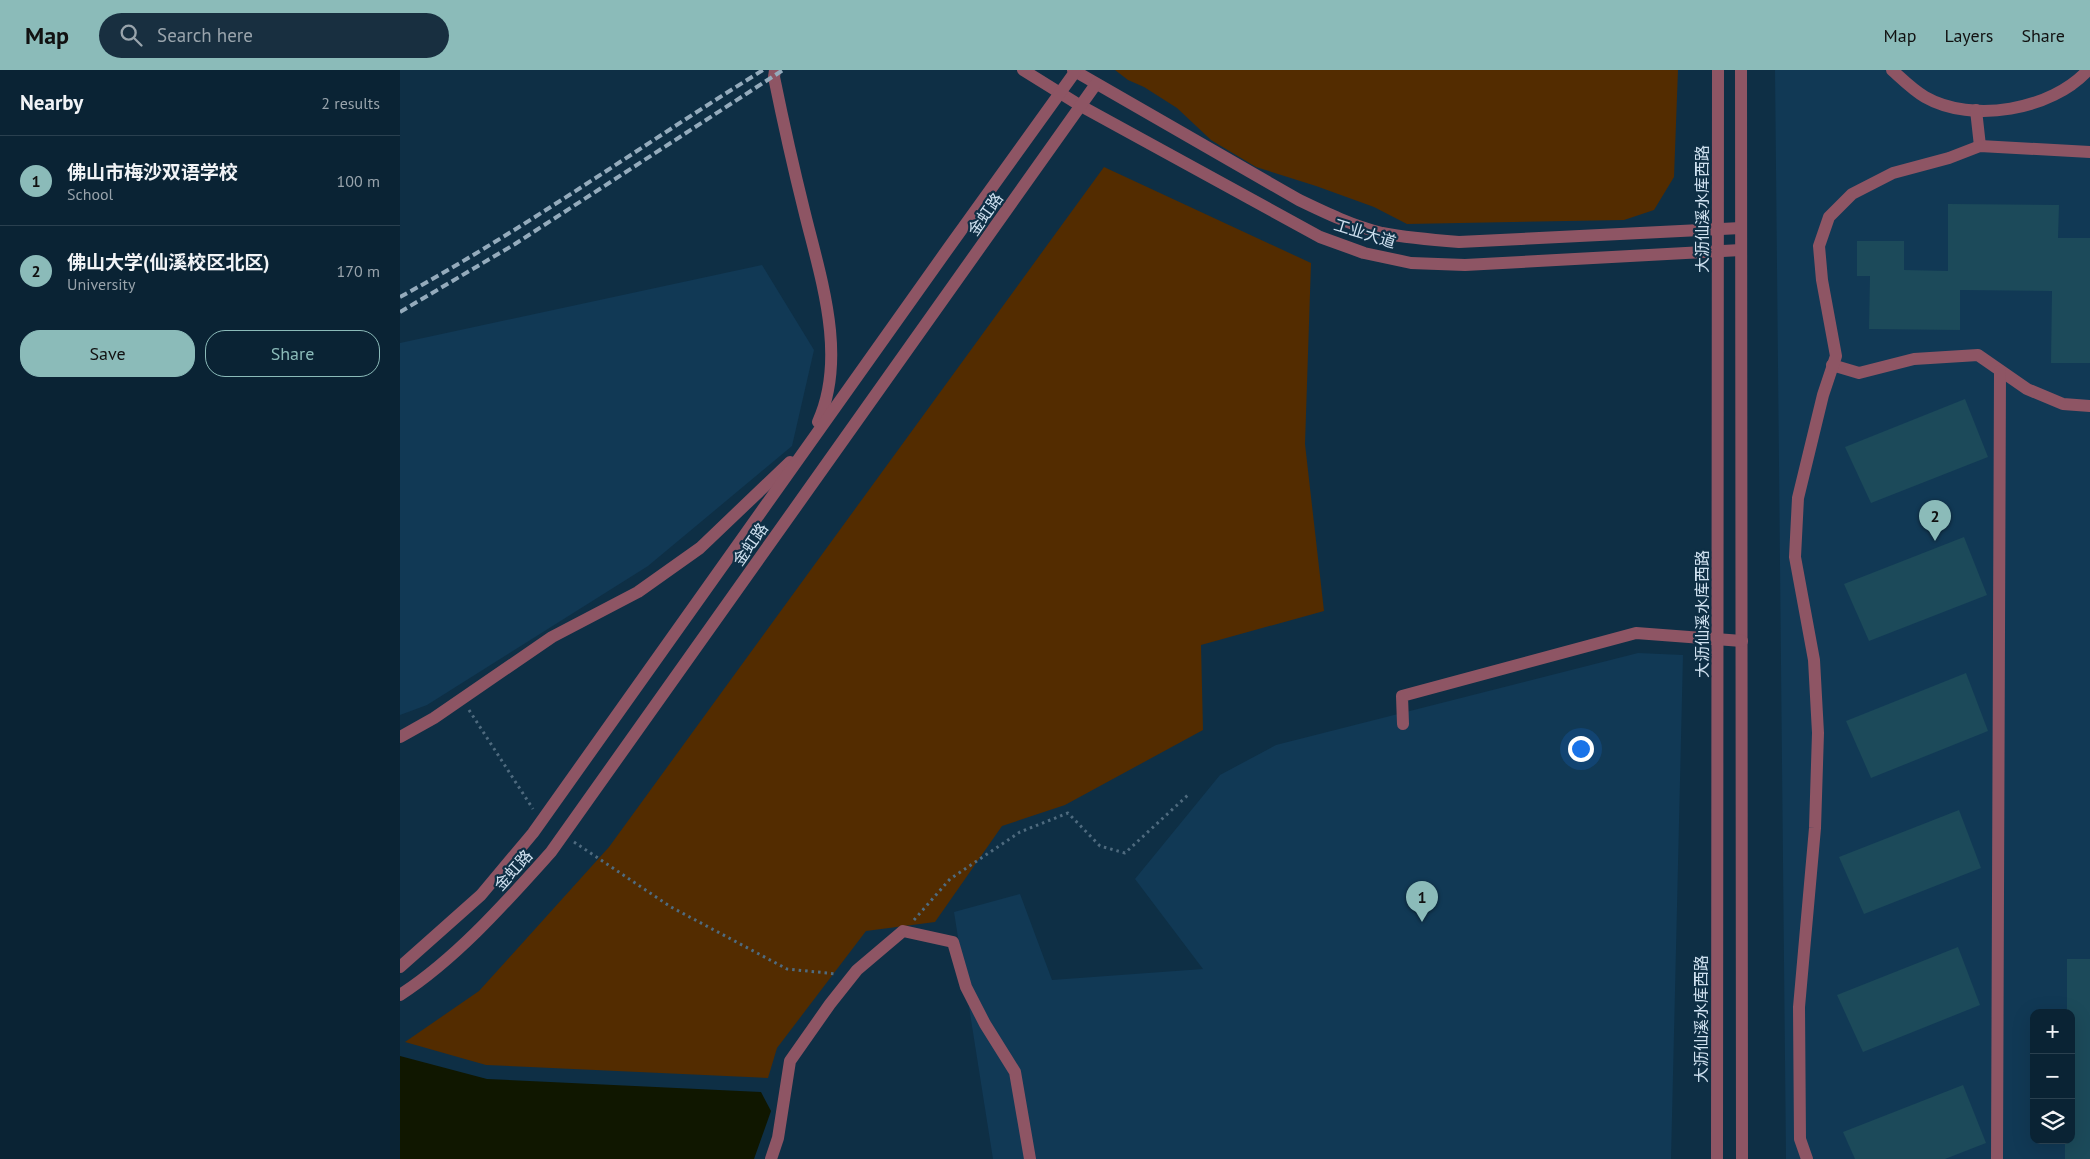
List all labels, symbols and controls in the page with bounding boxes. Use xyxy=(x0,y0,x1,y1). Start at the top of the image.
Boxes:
search box xyxy=(99,13,449,58)
text: Map xyxy=(25,20,69,51)
icon: search xyxy=(117,21,145,49)
text: Search here xyxy=(157,23,253,47)
text: Map xyxy=(1884,24,1916,47)
text: Layers xyxy=(1944,24,1993,47)
text: Share xyxy=(2021,24,2065,47)
text: Nearby xyxy=(20,89,83,116)
text: 2 results xyxy=(321,93,380,113)
street label: 大沥仙溪水库西路 xyxy=(1692,145,1712,273)
text: 佛山市梅沙双语学校 xyxy=(67,160,238,184)
text: 1 xyxy=(31,171,41,191)
text: 100 m xyxy=(337,171,380,191)
text: School xyxy=(67,184,113,204)
street label: 金虹路 xyxy=(963,189,1007,239)
street label: 工业大道 xyxy=(1331,214,1399,252)
text: 佛山大学(仙溪校区北区) xyxy=(67,250,269,274)
text: 2 xyxy=(31,261,41,281)
text: 170 m xyxy=(337,261,380,281)
text: University xyxy=(67,274,135,294)
button: Save xyxy=(20,330,195,377)
button: Share xyxy=(205,330,380,377)
pin: 2 xyxy=(1919,500,1951,541)
street label: 金虹路 xyxy=(728,519,772,569)
street label: 大沥仙溪水库西路 xyxy=(1692,550,1712,678)
your location xyxy=(1568,736,1594,762)
street label: 金虹路 xyxy=(490,845,536,895)
pin: 1 xyxy=(1406,881,1438,922)
street label: 大沥仙溪水库西路 xyxy=(1691,955,1711,1083)
map controls xyxy=(2030,1009,2075,1144)
button: + xyxy=(2030,1009,2075,1054)
button: − xyxy=(2030,1054,2075,1099)
button: layers xyxy=(2030,1099,2075,1144)

